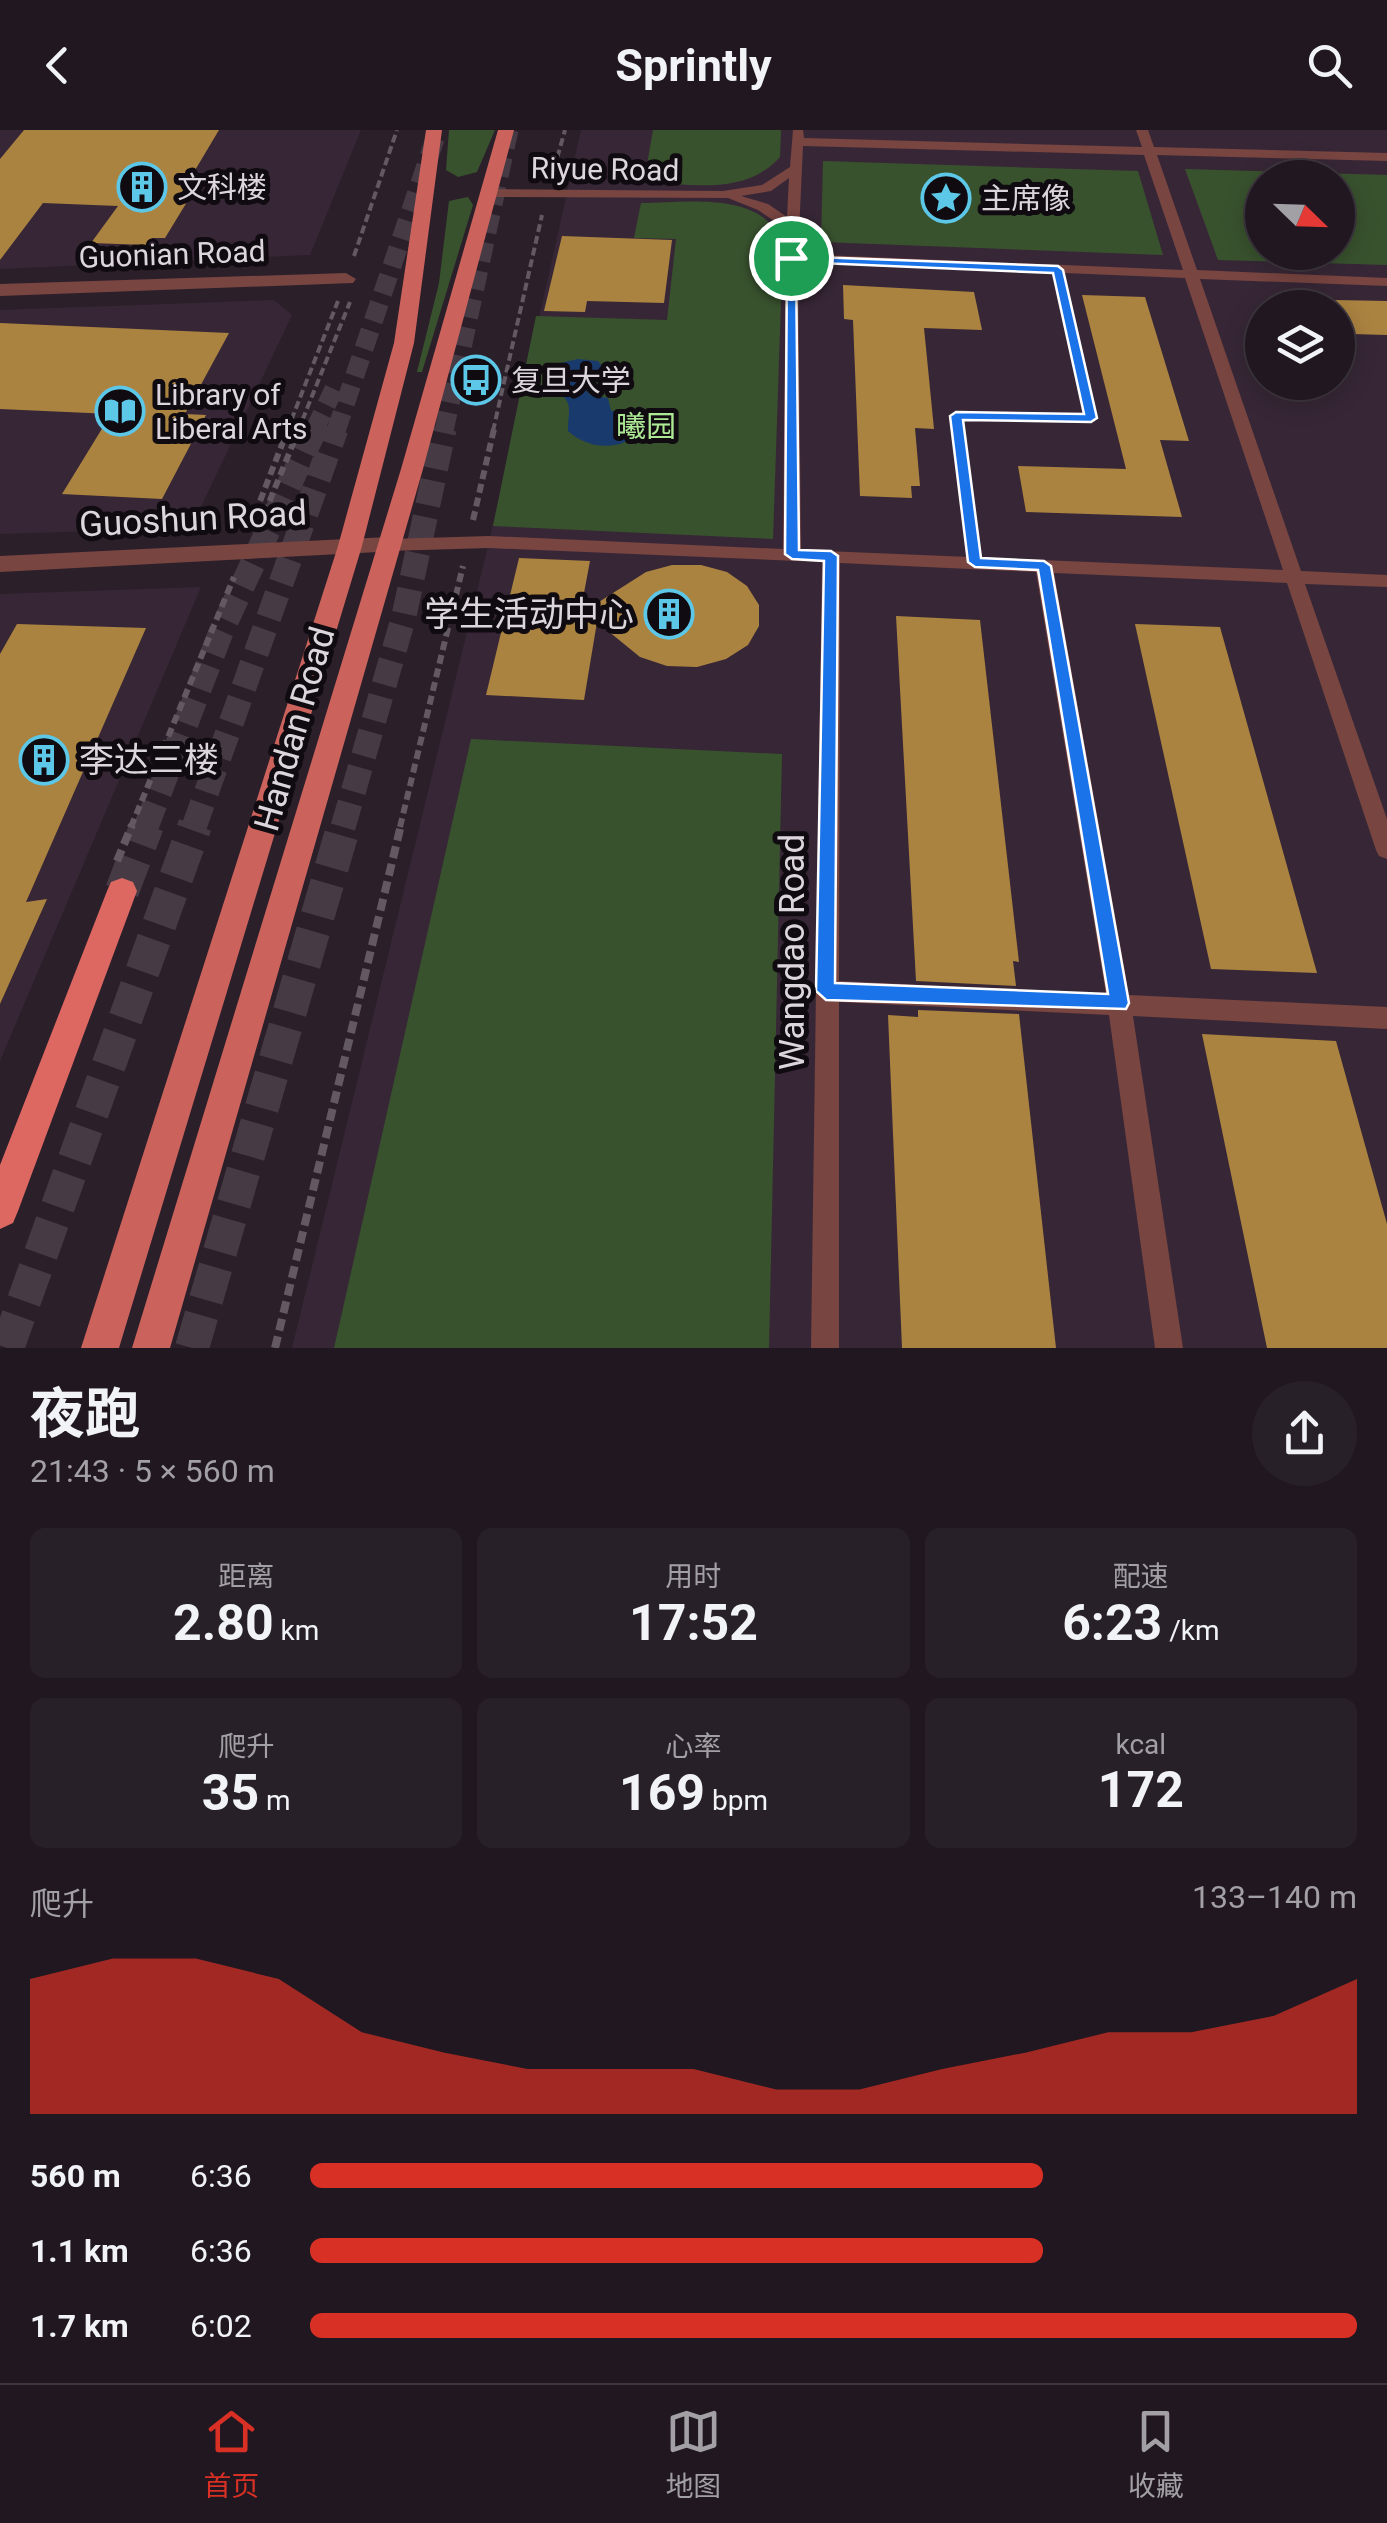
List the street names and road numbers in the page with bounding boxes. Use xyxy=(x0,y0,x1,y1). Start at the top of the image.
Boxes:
street label: Riyue Road xyxy=(530,150,680,188)
street label: Guonian Road xyxy=(78,233,266,275)
street label: Guoshun Road xyxy=(78,493,308,545)
street label: Handan Road xyxy=(246,622,344,836)
street label: Wangdao Road xyxy=(772,834,813,1070)

